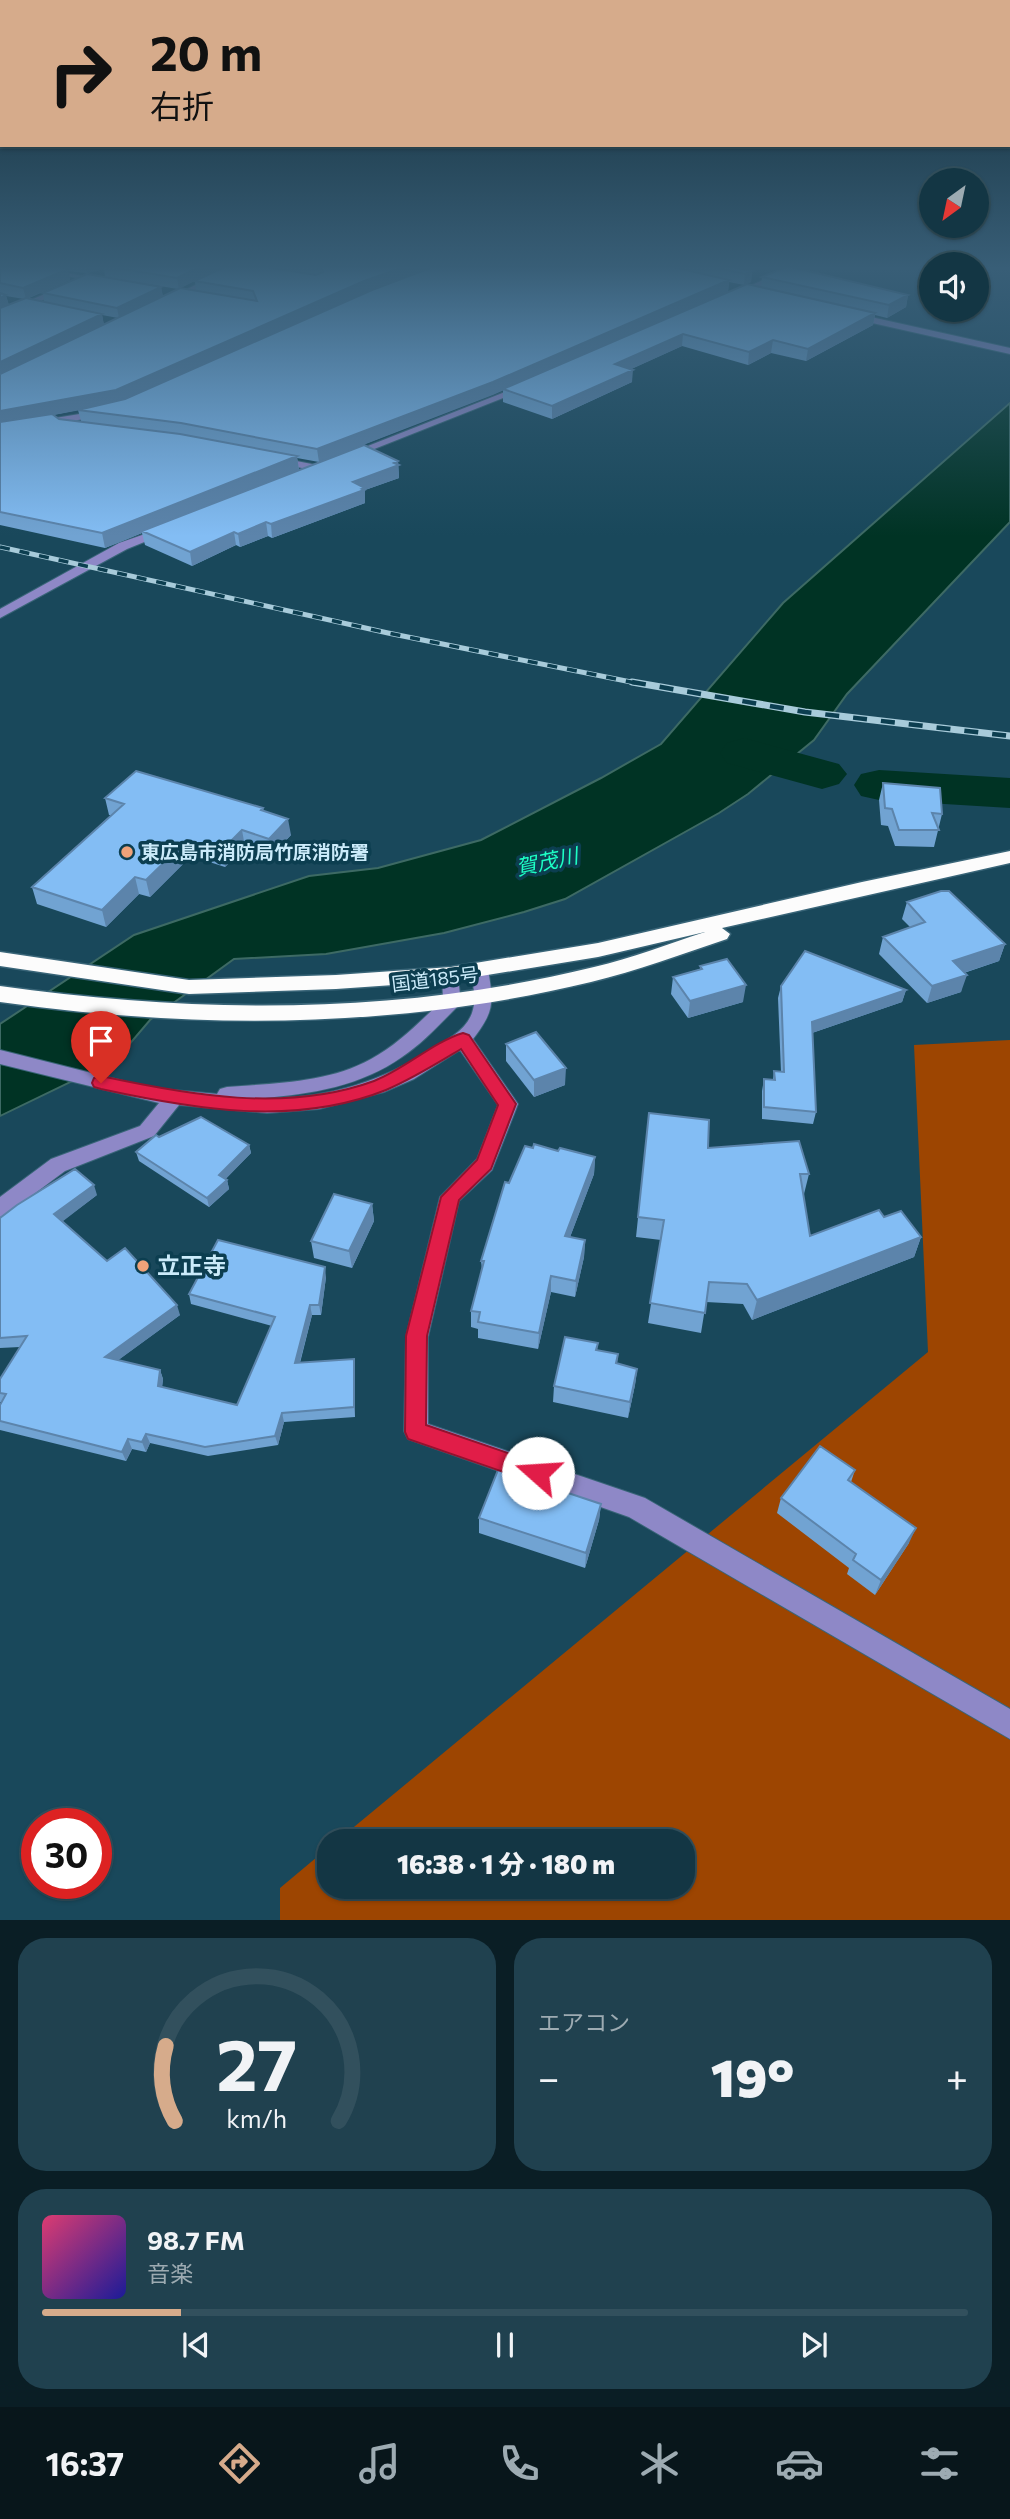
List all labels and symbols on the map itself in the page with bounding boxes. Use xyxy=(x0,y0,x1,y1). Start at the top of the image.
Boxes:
north arrow xyxy=(919,168,989,238)
place label: 東広島市消防局竹原消防署 xyxy=(141,840,369,863)
water label: 賀茂川 xyxy=(513,841,582,879)
marker: 東広島市消防局竹原消防署 xyxy=(119,844,135,860)
street label: 国道185号 xyxy=(390,962,480,995)
pin xyxy=(71,1011,131,1083)
place label: 立正寺 xyxy=(157,1251,226,1279)
marker: 立正寺 xyxy=(135,1258,151,1274)
position arrow xyxy=(501,1436,575,1510)
speed limit sign: 30 xyxy=(21,1808,112,1899)

